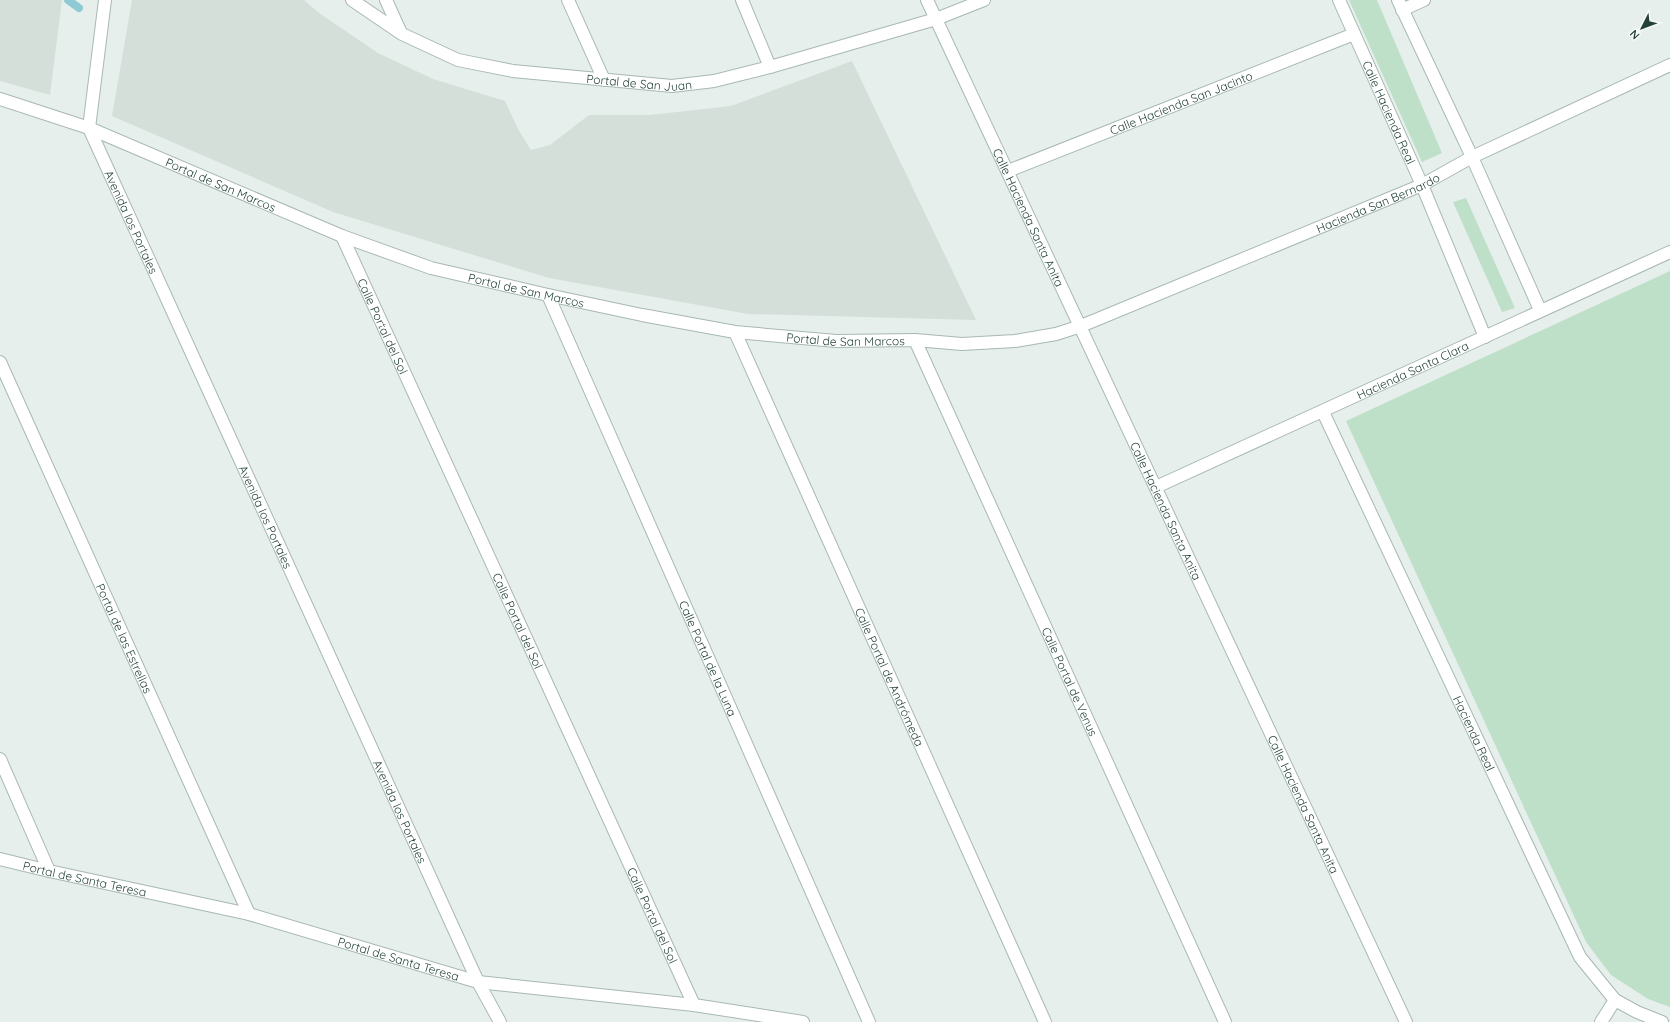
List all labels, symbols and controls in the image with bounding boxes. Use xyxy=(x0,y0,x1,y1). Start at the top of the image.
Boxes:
north arrow xyxy=(1622,8,1662,48)
text: N xyxy=(1627,27,1642,42)
street label: Calle Hacienda Real xyxy=(1360,58,1419,166)
street label: Calle Hacienda San Jacinto xyxy=(1107,68,1254,138)
street label: Portal de San Juan xyxy=(586,70,693,94)
street label: Calle Hacienda Santa Anita xyxy=(990,146,1068,289)
street label: Portal de San Marcos xyxy=(163,154,279,215)
street label: Avenida los Portales xyxy=(102,168,162,276)
street label: Hacienda San Bernardo xyxy=(1314,169,1442,235)
street label: Portal de San Marcos xyxy=(467,269,586,310)
street label: Calle Portal del Sol xyxy=(355,276,412,376)
street label: Portal de San Marcos xyxy=(786,329,905,349)
street label: Hacienda Santa Clara xyxy=(1354,337,1471,402)
street label: Calle Hacienda Santa Anita xyxy=(1127,439,1205,582)
street label: Avenida los Portales xyxy=(236,463,296,571)
street label: Calle Portal del Sol xyxy=(490,570,546,671)
street label: Portal de las Estrellas xyxy=(93,581,156,696)
street label: Calle Portal de la Luna xyxy=(676,598,740,718)
street label: Calle Portal de Andrómeda xyxy=(852,605,928,748)
street label: Calle Portal de Venus xyxy=(1039,624,1102,739)
street label: Hacienda Real xyxy=(1450,693,1499,773)
street label: Calle Hacienda Santa Anita xyxy=(1265,732,1343,876)
street label: Avenida los Portales xyxy=(370,757,431,866)
street label: Portal de Santa Teresa xyxy=(22,857,148,899)
street label: Calle Portal del Sol xyxy=(624,865,681,966)
street label: Portal de Santa Teresa xyxy=(336,933,461,984)

